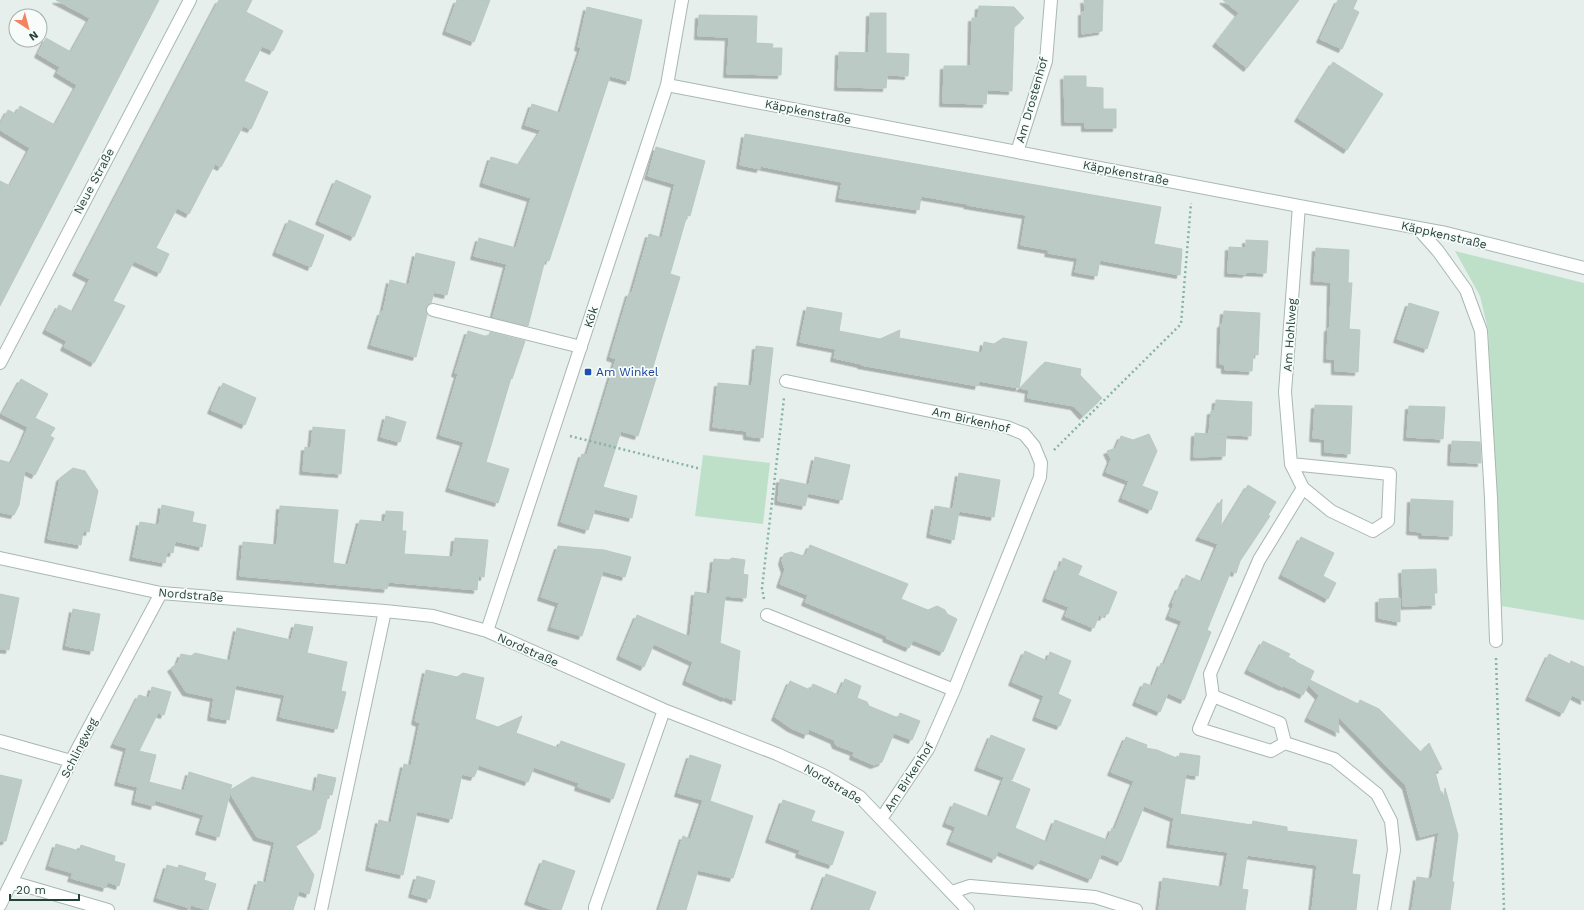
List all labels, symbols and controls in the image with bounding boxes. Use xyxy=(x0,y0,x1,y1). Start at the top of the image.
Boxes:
north arrow xyxy=(8,8,48,48)
text: N xyxy=(26,28,41,43)
street label: Am Drostenhof xyxy=(1013,55,1051,145)
street label: Käppkenstraße xyxy=(764,97,852,127)
street label: Neue Straße xyxy=(71,146,117,216)
street label: Käppkenstraße xyxy=(1082,158,1170,188)
street label: Käppkenstraße xyxy=(1400,218,1488,252)
street label: Am Hohlweg xyxy=(1280,297,1300,372)
street label: Kök xyxy=(581,304,601,329)
place label: Am Winkel xyxy=(596,365,659,379)
marker: Am Winkel xyxy=(583,367,593,377)
street label: Am Birkenhof xyxy=(931,404,1012,436)
street label: Nordstraße xyxy=(158,585,224,605)
street label: Nordstraße xyxy=(495,630,561,670)
street label: Schlingweg xyxy=(58,715,100,780)
street label: Am Birkenhof xyxy=(881,740,937,814)
street label: Nordstraße xyxy=(801,761,865,807)
scale bar xyxy=(10,876,79,902)
text: 20 m xyxy=(16,883,46,897)

